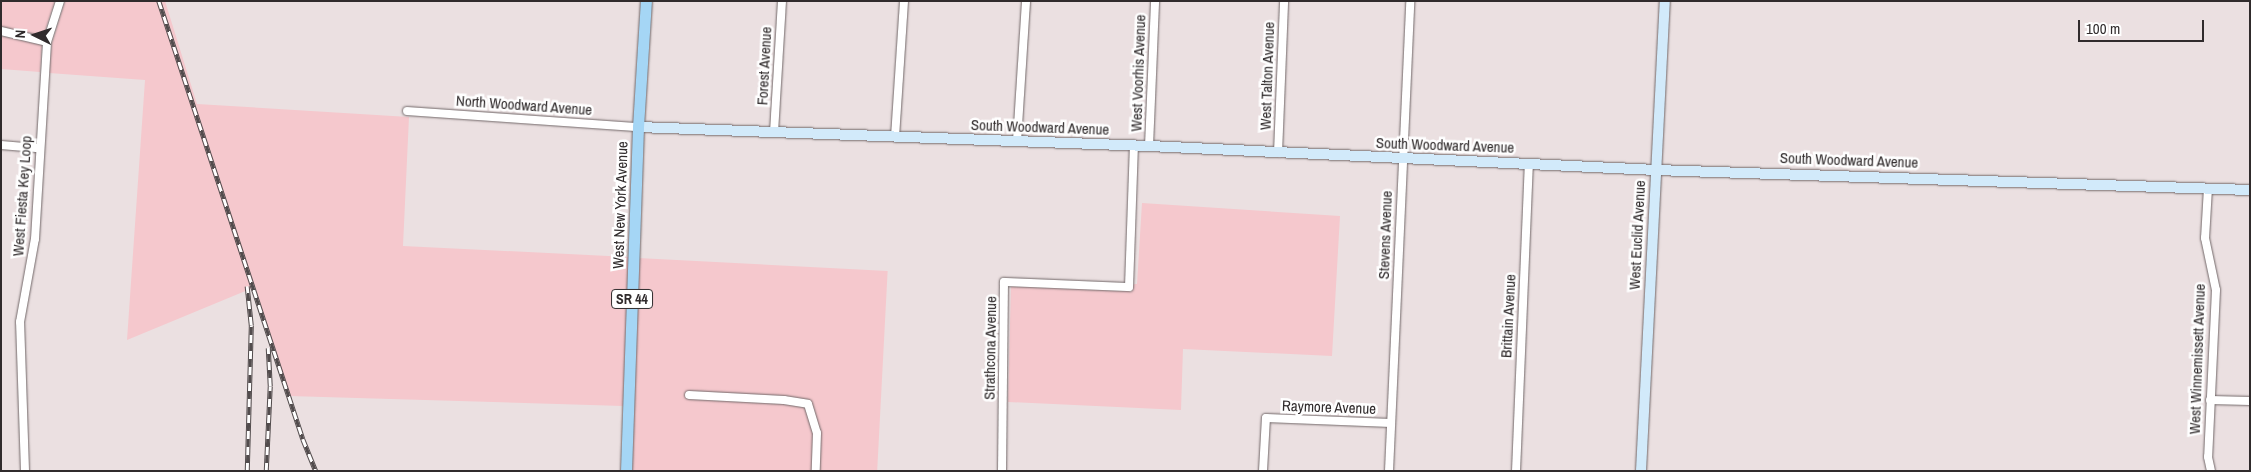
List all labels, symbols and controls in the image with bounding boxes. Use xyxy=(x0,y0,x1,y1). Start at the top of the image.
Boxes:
north arrow xyxy=(10,10,60,60)
scale bar xyxy=(2081,10,2207,42)
street label: West Voorhis Avenue xyxy=(1127,14,1149,132)
text: 100 m xyxy=(2086,18,2120,39)
street label: West Talton Avenue xyxy=(1256,21,1278,131)
street label: Forest Avenue xyxy=(753,26,775,106)
text: N xyxy=(11,29,29,39)
street label: North Woodward Avenue xyxy=(455,91,593,119)
street label: South Woodward Avenue xyxy=(970,116,1110,138)
street label: South Woodward Avenue xyxy=(1375,134,1515,156)
street label: West Fiesta Key Loop xyxy=(9,135,35,257)
street label: West New York Avenue xyxy=(609,140,631,270)
street label: South Woodward Avenue xyxy=(1779,149,1919,171)
street label: West Euclid Avenue xyxy=(1625,179,1649,291)
street label: Stevens Avenue xyxy=(1374,190,1396,280)
street label: Brittain Avenue xyxy=(1497,273,1519,359)
street label: West Winnemissett Avenue xyxy=(2185,283,2209,435)
road number: SR 44 xyxy=(611,288,653,310)
street label: Strathcona Avenue xyxy=(980,296,1000,400)
street label: Raymore Avenue xyxy=(1281,396,1377,418)

